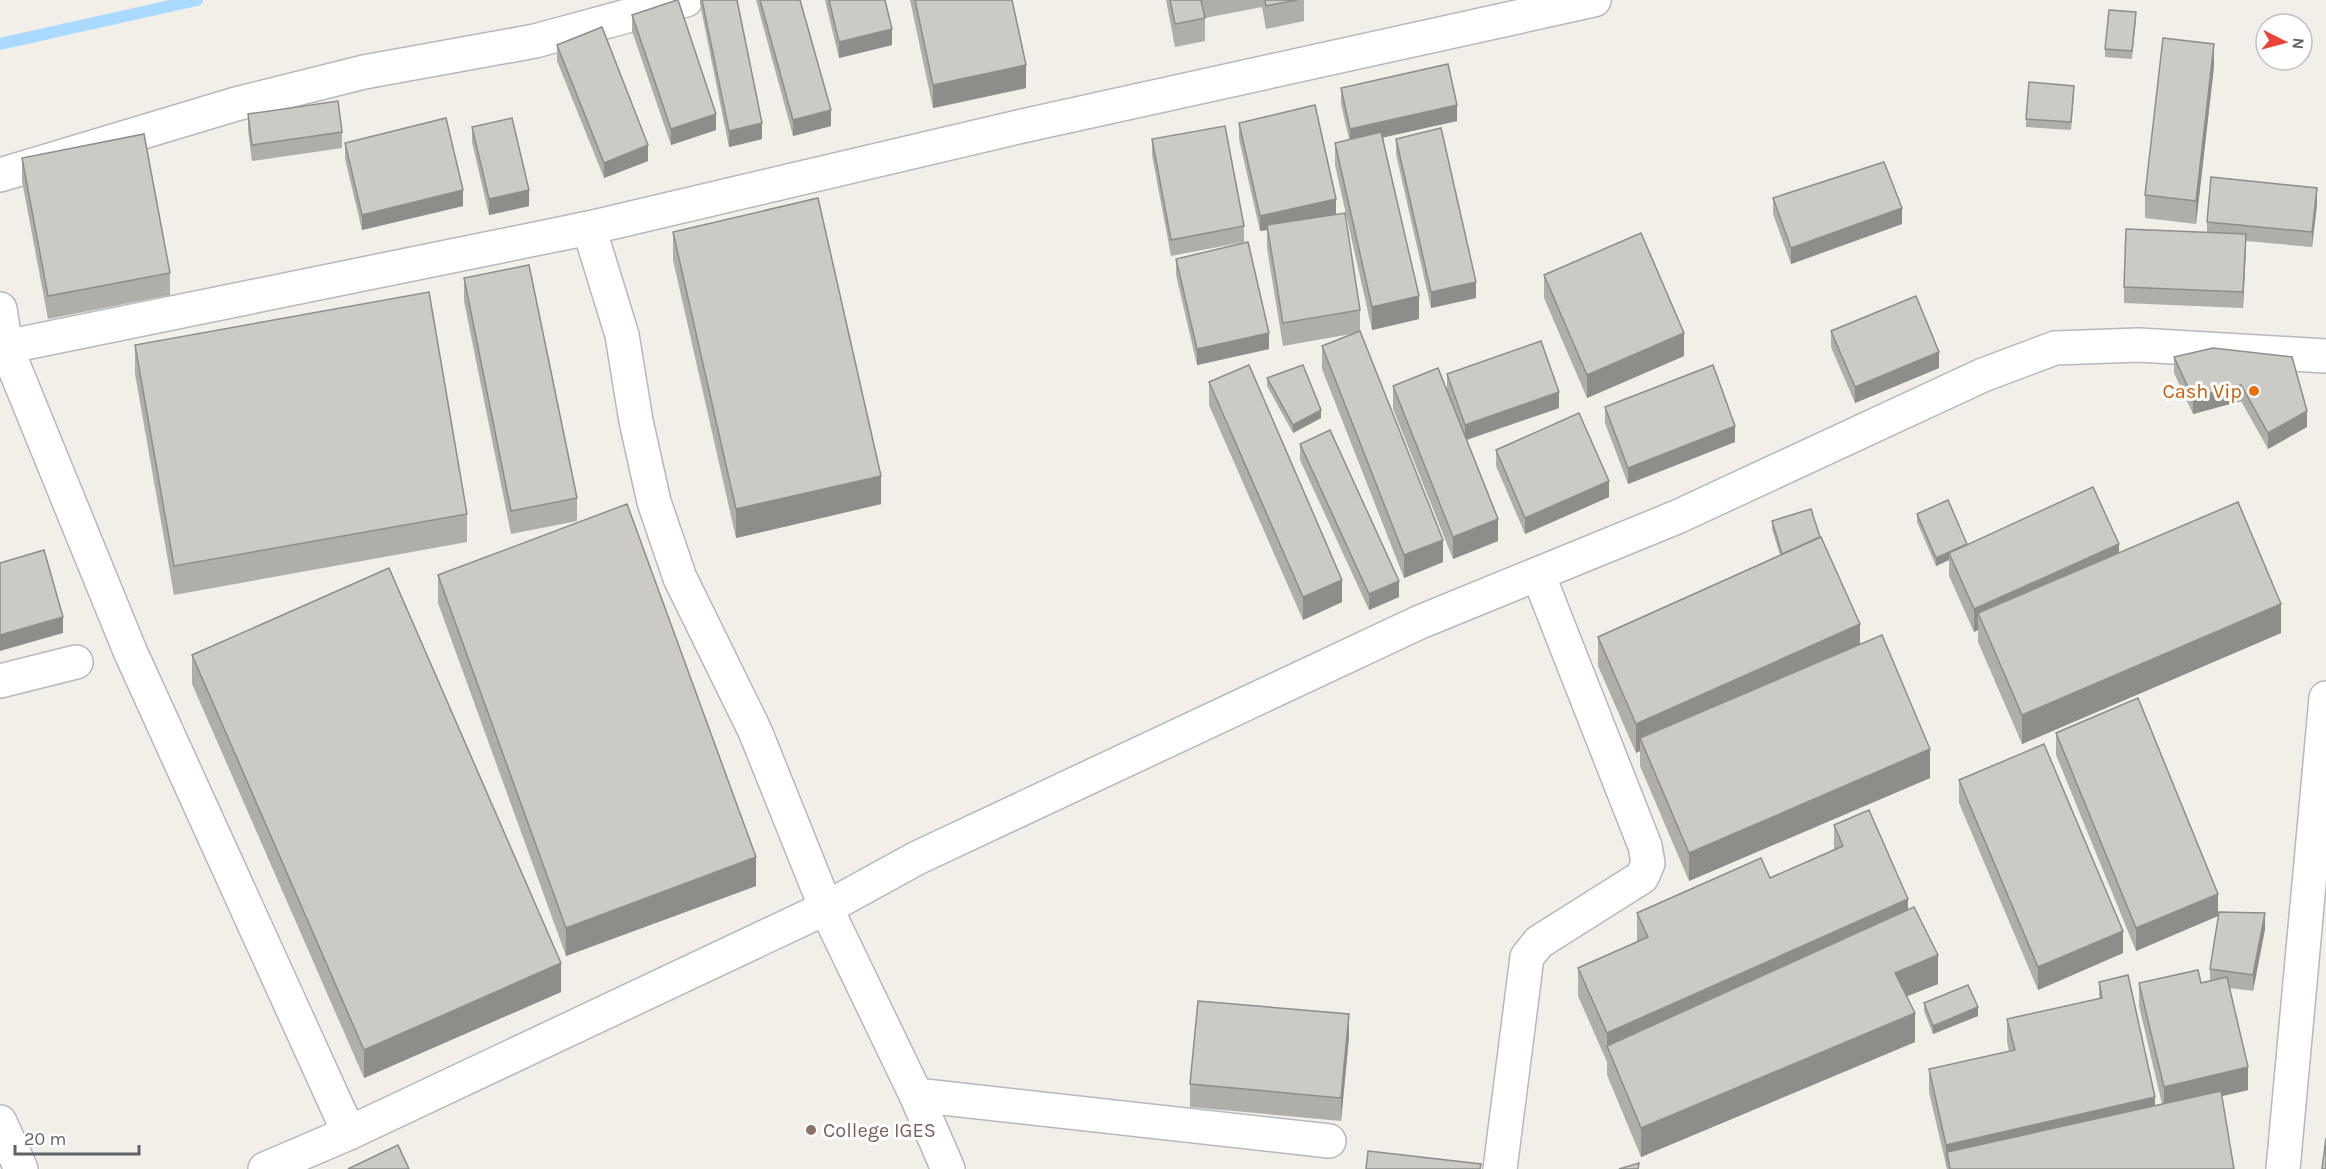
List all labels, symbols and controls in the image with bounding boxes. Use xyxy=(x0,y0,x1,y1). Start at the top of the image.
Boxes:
north arrow xyxy=(2254,12,2314,72)
text: N xyxy=(2288,37,2308,50)
place label: Cash Vip xyxy=(2163,380,2242,403)
marker: Cash Vip xyxy=(2247,384,2261,398)
scale bar xyxy=(15,1118,140,1156)
place label: College IGES xyxy=(823,1119,936,1142)
marker: College IGES xyxy=(804,1123,818,1137)
text: 20 m xyxy=(24,1128,66,1150)

